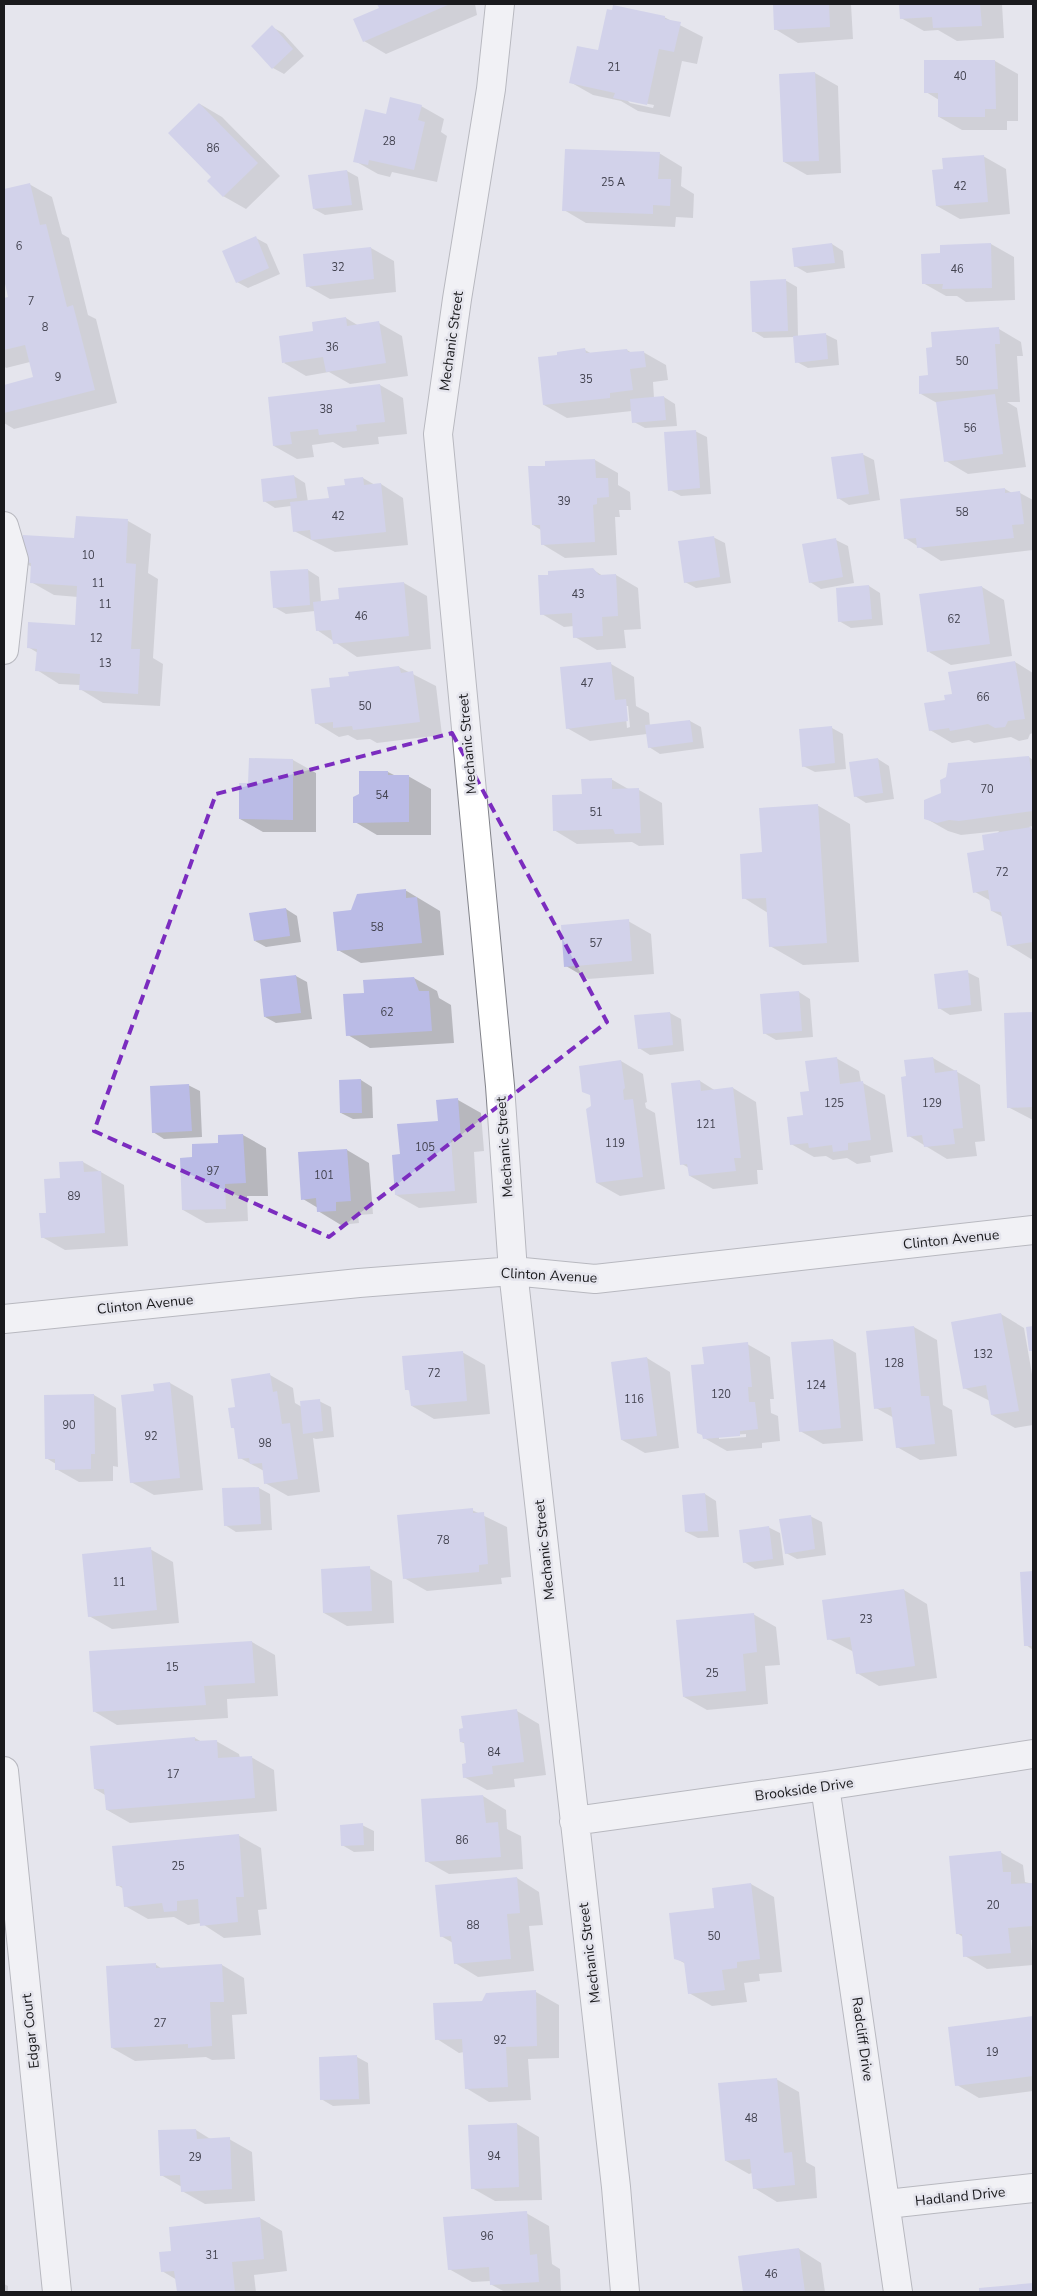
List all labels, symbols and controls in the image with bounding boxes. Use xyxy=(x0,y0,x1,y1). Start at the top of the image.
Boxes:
house number: 21 xyxy=(607,60,621,75)
house number: 40 xyxy=(953,69,967,84)
house number: 28 xyxy=(382,134,396,149)
house number: 86 xyxy=(206,141,220,156)
house number: 25 A xyxy=(601,175,625,190)
house number: 42 xyxy=(953,179,967,194)
house number: 6 xyxy=(16,239,23,254)
house number: 32 xyxy=(331,260,345,275)
house number: 46 xyxy=(950,262,964,277)
street label: Mechanic Street xyxy=(435,290,468,392)
house number: 7 xyxy=(28,294,34,309)
house number: 8 xyxy=(42,320,49,335)
house number: 36 xyxy=(325,340,339,355)
house number: 50 xyxy=(955,354,969,369)
house number: 9 xyxy=(55,370,61,385)
house number: 35 xyxy=(579,372,593,387)
house number: 38 xyxy=(319,402,333,417)
house number: 56 xyxy=(963,421,977,436)
house number: 39 xyxy=(557,494,571,509)
house number: 58 xyxy=(955,505,969,520)
house number: 42 xyxy=(331,509,345,524)
house number: 10 xyxy=(81,548,95,563)
house number: 11 xyxy=(91,576,105,591)
house number: 43 xyxy=(571,587,585,602)
house number: 11 xyxy=(98,597,112,612)
house number: 46 xyxy=(354,609,368,624)
house number: 62 xyxy=(947,612,961,627)
house number: 12 xyxy=(89,631,103,646)
house number: 13 xyxy=(98,656,112,671)
house number: 47 xyxy=(580,676,594,691)
house number: 66 xyxy=(976,690,990,705)
street label: Mechanic Street xyxy=(454,693,481,795)
house number: 50 xyxy=(358,699,372,714)
house number: 70 xyxy=(980,782,994,797)
house number: 54 xyxy=(375,788,389,803)
house number: 51 xyxy=(589,805,603,820)
house number: 72 xyxy=(995,865,1009,880)
house number: 58 xyxy=(370,920,384,935)
house number: 57 xyxy=(589,936,603,951)
house number: 62 xyxy=(380,1005,394,1020)
street label: Mechanic Street xyxy=(492,1096,517,1198)
house number: 125 xyxy=(824,1096,844,1111)
house number: 129 xyxy=(922,1096,942,1111)
house number: 121 xyxy=(696,1117,716,1132)
house number: 119 xyxy=(605,1136,625,1151)
house number: 105 xyxy=(415,1140,435,1155)
house number: 97 xyxy=(206,1164,220,1179)
house number: 101 xyxy=(314,1168,334,1183)
house number: 89 xyxy=(67,1189,81,1204)
street label: Clinton Avenue xyxy=(902,1225,1000,1254)
street label: Clinton Avenue xyxy=(500,1263,598,1288)
street label: Clinton Avenue xyxy=(96,1290,194,1319)
house number: 132 xyxy=(973,1347,993,1362)
house number: 128 xyxy=(884,1356,904,1371)
house number: 72 xyxy=(427,1366,441,1381)
house number: 124 xyxy=(806,1378,826,1393)
house number: 120 xyxy=(711,1387,731,1402)
house number: 116 xyxy=(624,1392,644,1407)
house number: 90 xyxy=(62,1418,76,1433)
house number: 92 xyxy=(144,1429,158,1444)
house number: 98 xyxy=(258,1436,272,1451)
street label: Mechanic Street xyxy=(530,1499,559,1601)
house number: 78 xyxy=(436,1533,450,1548)
house number: 11 xyxy=(112,1575,126,1590)
house number: 23 xyxy=(859,1612,873,1627)
house number: 15 xyxy=(165,1660,179,1675)
house number: 25 xyxy=(705,1666,719,1681)
house number: 84 xyxy=(487,1745,501,1760)
house number: 17 xyxy=(166,1767,180,1782)
street label: Brookside Drive xyxy=(754,1773,855,1806)
house number: 86 xyxy=(455,1833,469,1848)
house number: 25 xyxy=(171,1859,185,1874)
house number: 20 xyxy=(986,1898,1000,1913)
street label: Mechanic Street xyxy=(574,1902,605,2004)
house number: 88 xyxy=(466,1918,480,1933)
house number: 50 xyxy=(707,1929,721,1944)
street label: Edgar Court xyxy=(17,1992,44,2069)
street label: Radcliff Drive xyxy=(847,1996,878,2082)
house number: 27 xyxy=(153,2016,167,2031)
house number: 92 xyxy=(493,2033,507,2048)
house number: 19 xyxy=(985,2045,999,2060)
house number: 48 xyxy=(744,2111,758,2126)
house number: 94 xyxy=(487,2149,501,2164)
house number: 29 xyxy=(188,2150,202,2165)
street label: Hadland Drive xyxy=(914,2182,1006,2211)
house number: 96 xyxy=(480,2229,494,2244)
house number: 31 xyxy=(205,2248,219,2263)
house number: 46 xyxy=(764,2267,778,2282)

